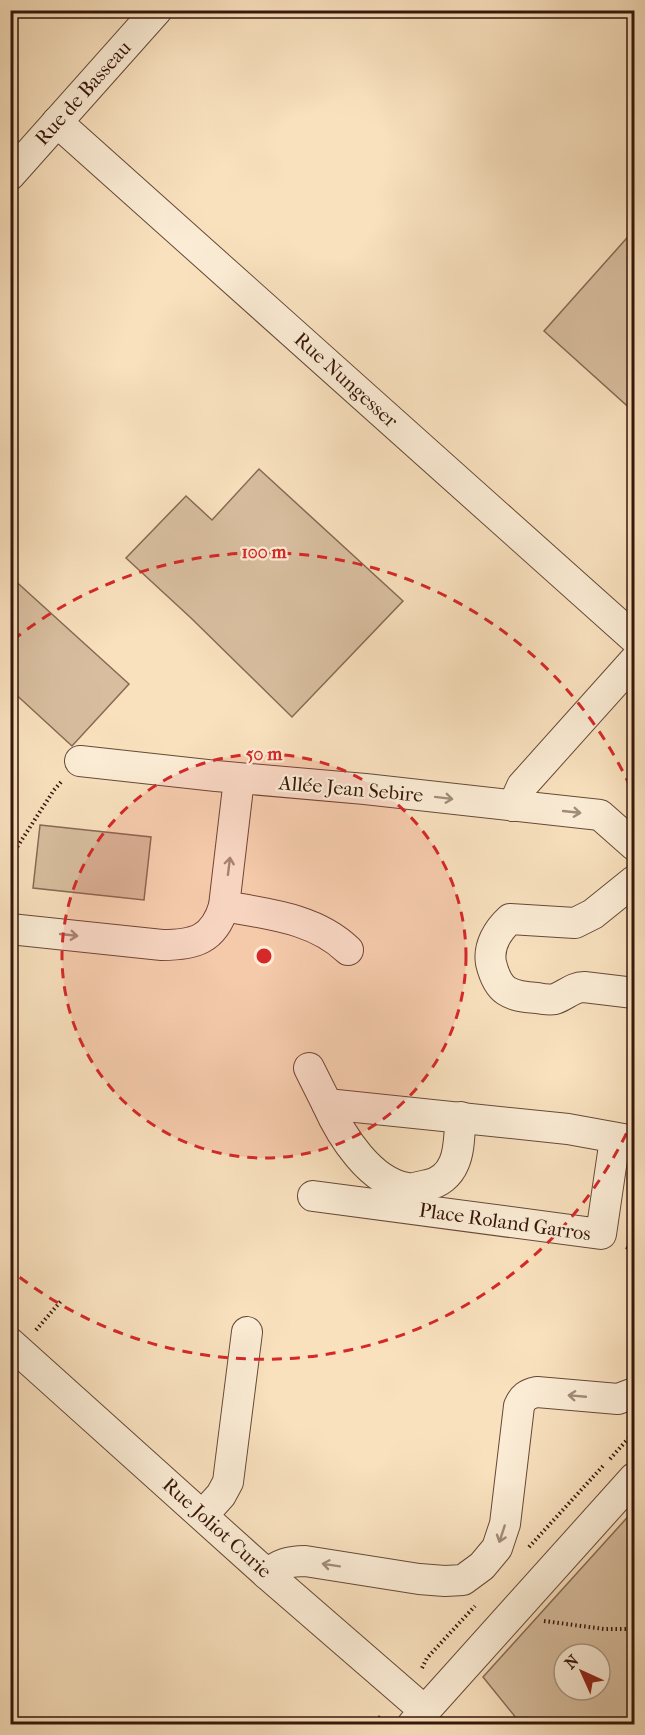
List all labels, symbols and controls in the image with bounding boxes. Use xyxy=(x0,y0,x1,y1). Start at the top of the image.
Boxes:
street label: Rue de Basseau xyxy=(30,36,136,150)
street label: Rue Nungesser xyxy=(290,328,403,433)
text: 100 m xyxy=(241,542,288,563)
text: 50 m xyxy=(246,744,283,765)
street label: Allée Jean Sebire xyxy=(277,771,424,807)
one-way arrow xyxy=(433,793,453,804)
one-way arrow xyxy=(561,807,581,818)
one-way arrow xyxy=(224,856,235,876)
one-way arrow xyxy=(58,930,78,941)
centre of rings xyxy=(254,946,274,966)
street label: Place Roland Garros xyxy=(418,1199,592,1245)
one-way arrow xyxy=(568,1390,588,1401)
street label: Rue Joliot Curie xyxy=(158,1473,276,1583)
one-way arrow xyxy=(495,1524,506,1543)
one-way arrow xyxy=(321,1559,341,1570)
north arrow xyxy=(552,1642,612,1702)
text: N xyxy=(561,1650,583,1673)

